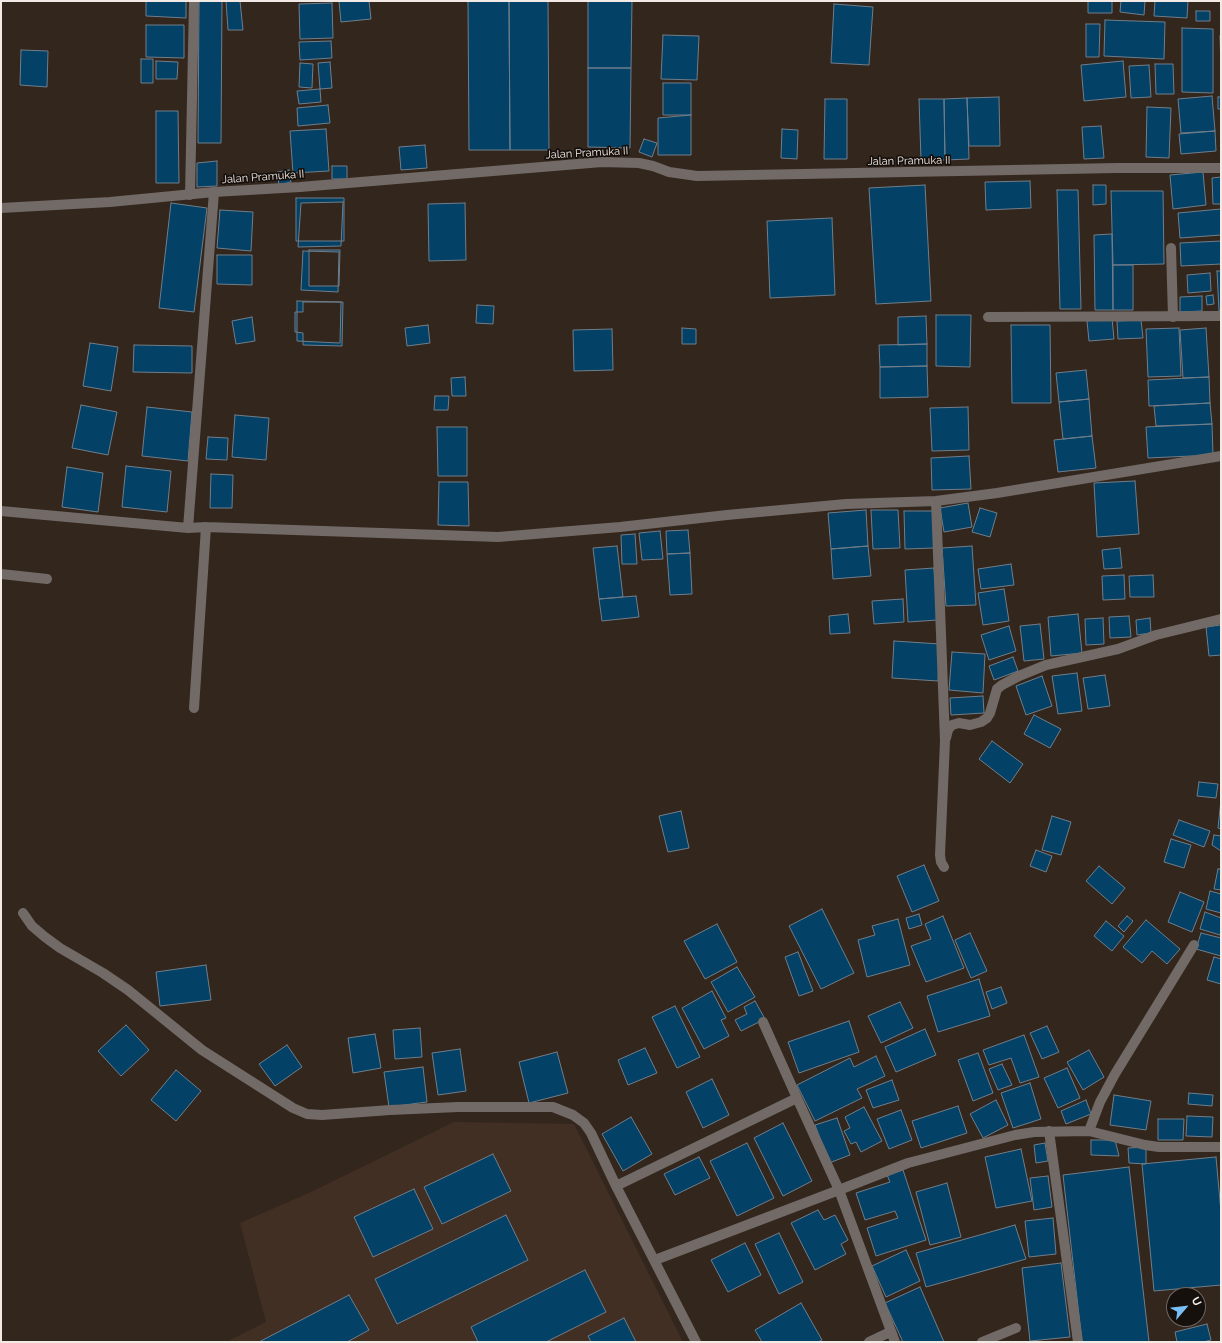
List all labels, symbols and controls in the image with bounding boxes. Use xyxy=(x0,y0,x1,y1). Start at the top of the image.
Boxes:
street label: Jalan Pramuka II xyxy=(545,144,629,162)
street label: Jalan Pramuka II xyxy=(868,154,950,168)
street label: Jalan Pramuka II xyxy=(221,168,305,186)
north arrow xyxy=(1166,1287,1206,1327)
text: U xyxy=(1188,1295,1204,1308)

